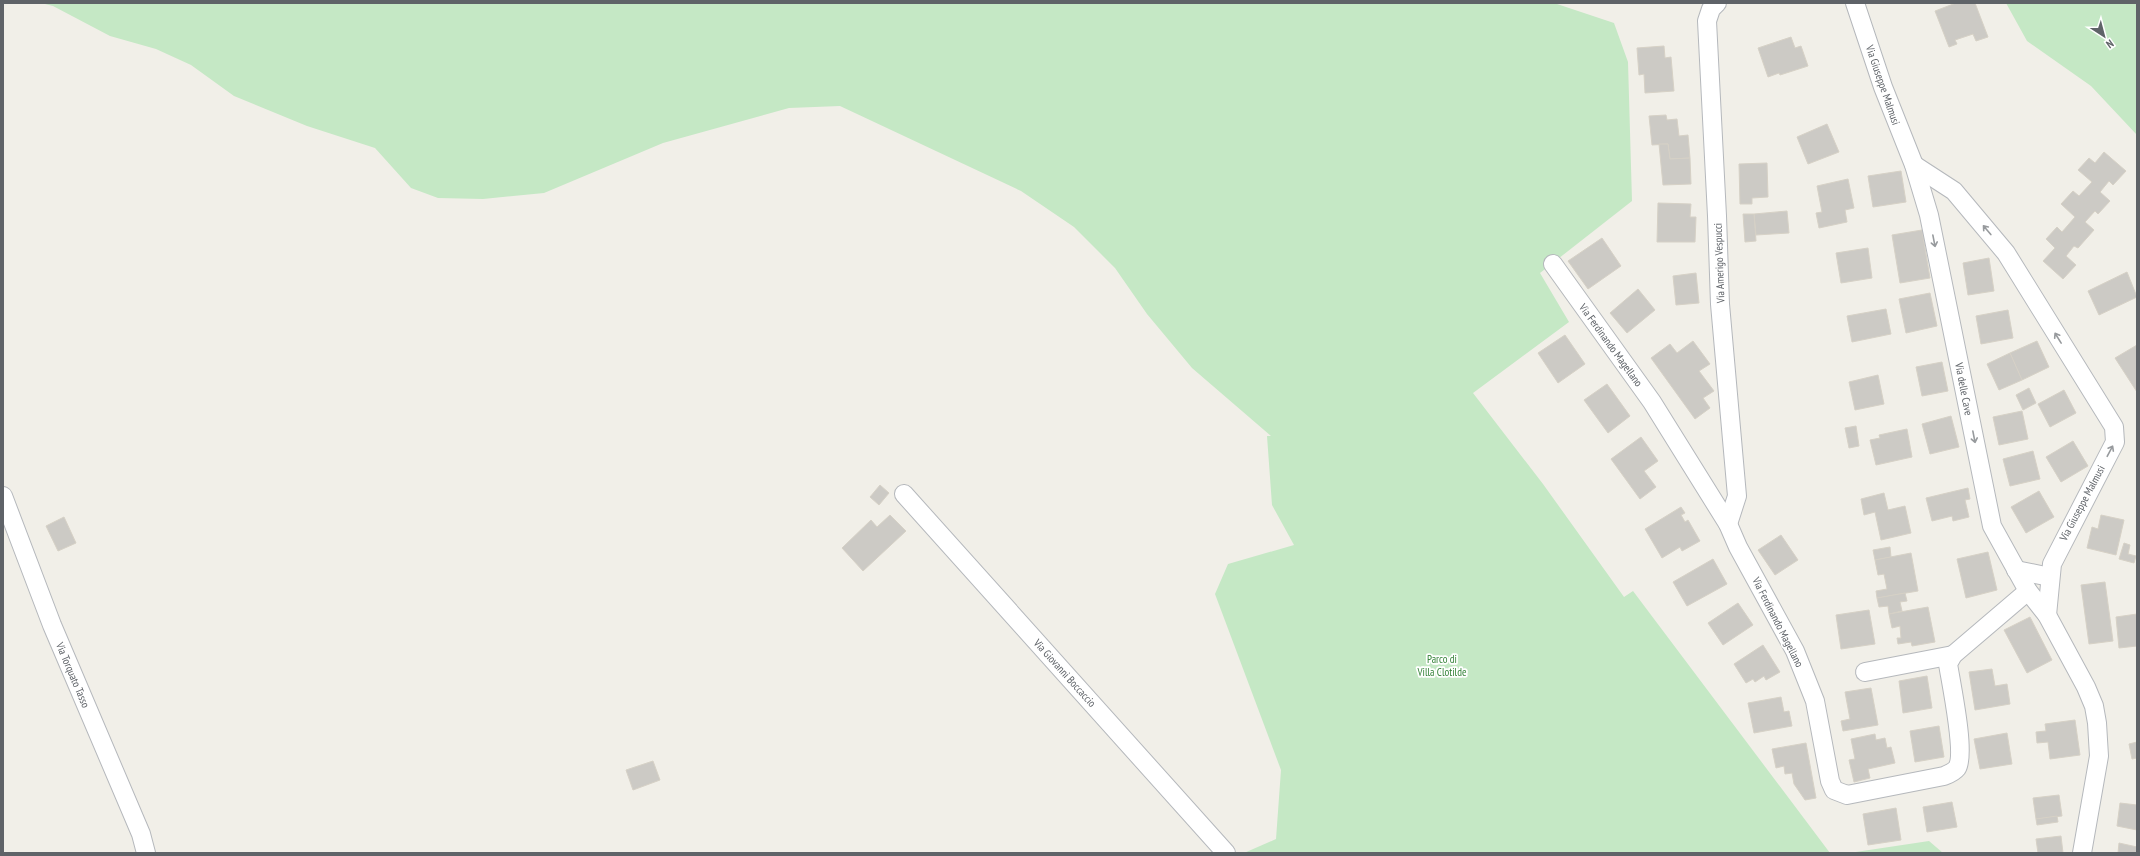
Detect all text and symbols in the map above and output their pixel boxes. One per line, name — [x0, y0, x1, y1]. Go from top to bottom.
north arrow — [2084, 16, 2124, 56]
text: N — [2103, 37, 2116, 52]
street label: Via Giuseppe Malmusi — [1862, 42, 1903, 127]
street label: Via Amerigo Vespucci — [1711, 223, 1727, 304]
one-way arrow — [1982, 224, 1991, 235]
one-way arrow — [1931, 234, 1939, 247]
street label: Via Ferdinando Magellano — [1576, 300, 1646, 389]
one-way arrow — [2054, 332, 2062, 344]
street label: Via delle Cave — [1952, 360, 1976, 417]
one-way arrow — [1970, 430, 1978, 443]
one-way arrow — [2107, 445, 2114, 457]
street label: Via Giuseppe Malmusi — [2056, 463, 2108, 544]
street label: Via Ferdinando Magellano — [1749, 574, 1807, 670]
street label: Via Giovanni Boccaccio — [1030, 635, 1099, 710]
street label: Via Torquato Tasso — [53, 639, 93, 710]
park label: Parco di Villa Clotilde — [1417, 652, 1467, 679]

